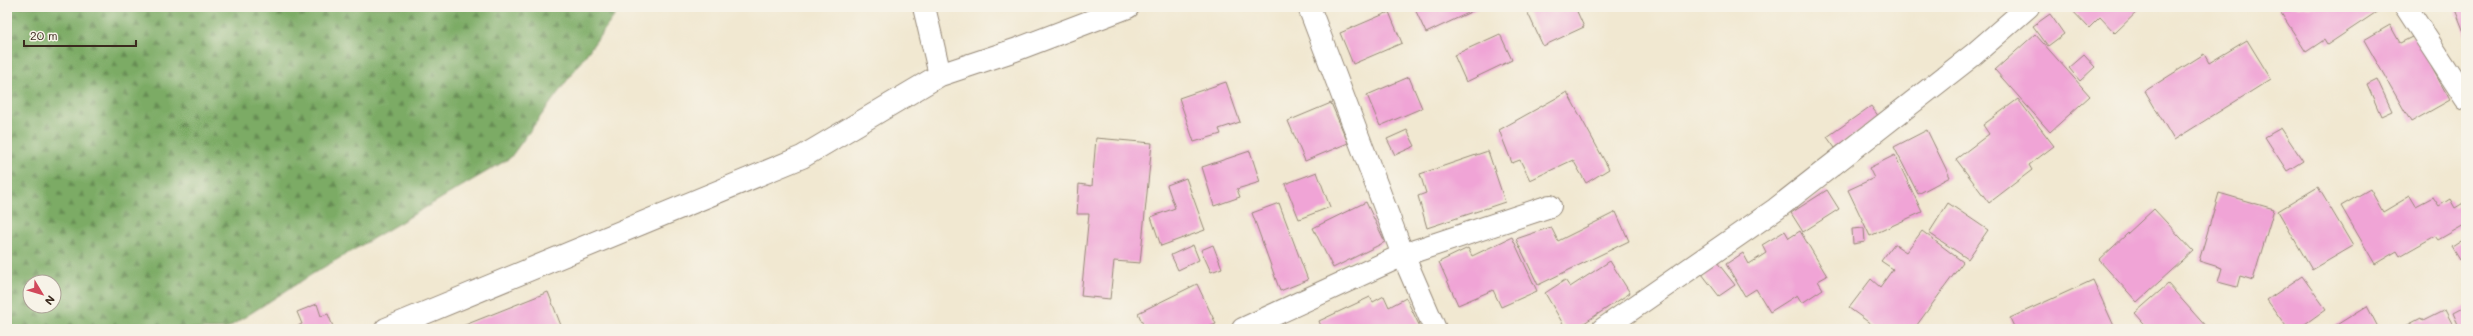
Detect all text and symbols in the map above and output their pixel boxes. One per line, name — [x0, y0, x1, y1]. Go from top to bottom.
scale bar — [24, 22, 136, 48]
text: 20 m — [30, 27, 58, 43]
north arrow — [22, 274, 62, 314]
text: N — [42, 293, 59, 308]

